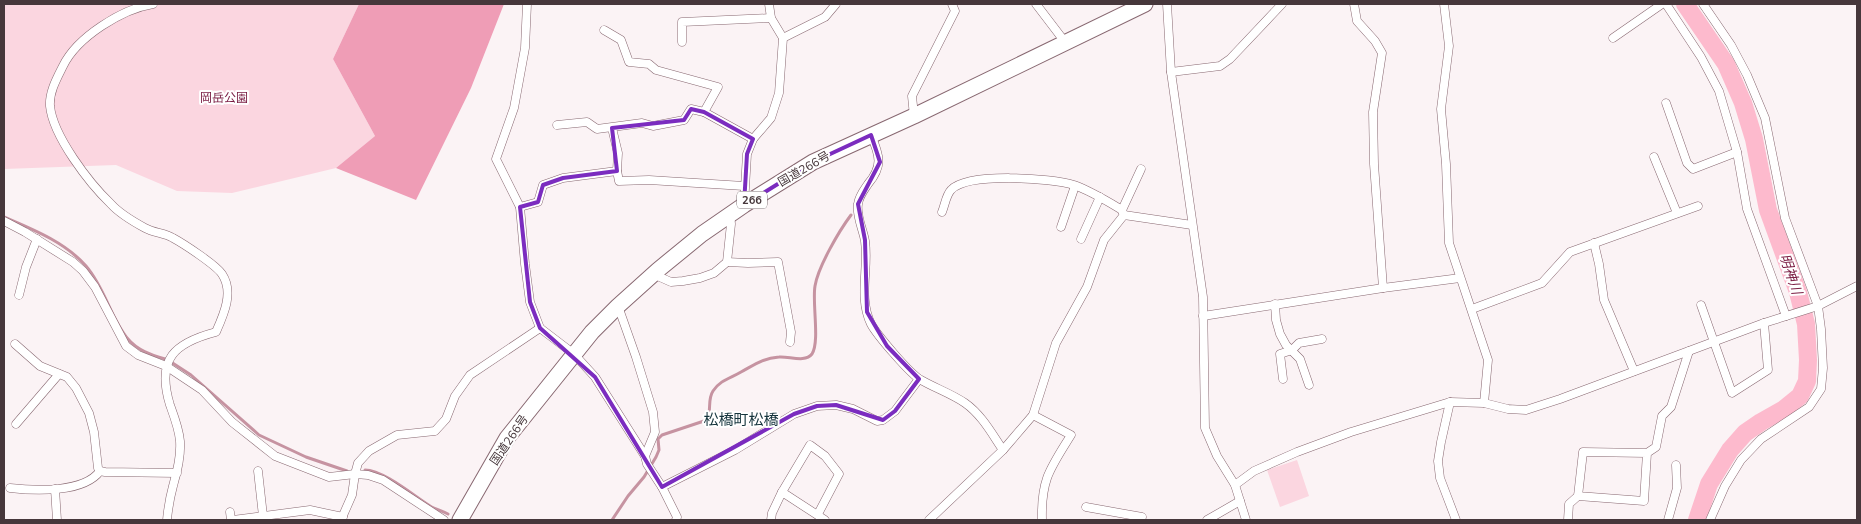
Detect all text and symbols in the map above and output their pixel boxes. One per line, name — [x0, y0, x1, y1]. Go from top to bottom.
park label: 岡岳公園 — [200, 90, 248, 106]
street label: 国道266号 — [775, 148, 833, 190]
road number: 266 — [737, 192, 767, 208]
water label: 明神川 — [1775, 251, 1807, 299]
district label: 松橋町松橋 — [703, 410, 779, 430]
street label: 国道266号 — [486, 412, 532, 468]

